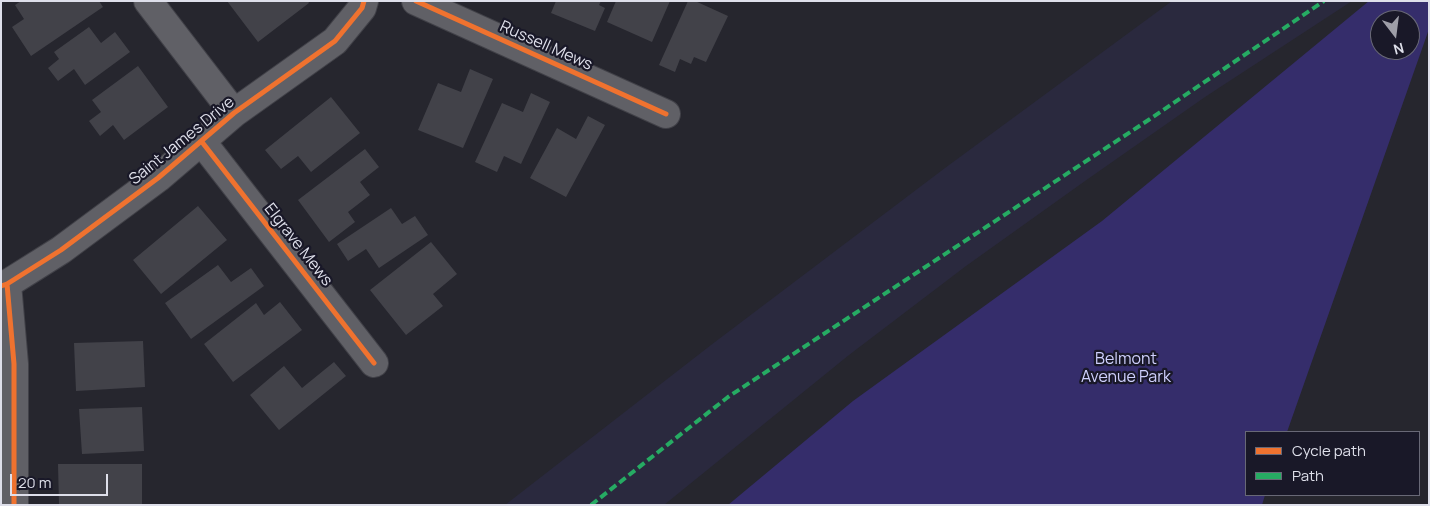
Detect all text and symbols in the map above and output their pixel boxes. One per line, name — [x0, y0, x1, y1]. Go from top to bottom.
north arrow — [1370, 10, 1420, 60]
street label: Russell Mews — [497, 17, 595, 75]
text: N — [1391, 39, 1406, 59]
street label: Saint James Drive — [126, 93, 238, 189]
street label: Elgrave Mews — [260, 200, 336, 290]
park label: Belmont Avenue Park — [1081, 350, 1171, 388]
legend — [1245, 431, 1420, 496]
text: Cycle path — [1292, 440, 1366, 461]
scale bar — [12, 464, 110, 496]
text: Path — [1292, 465, 1324, 486]
text: 20 m — [18, 472, 51, 493]

